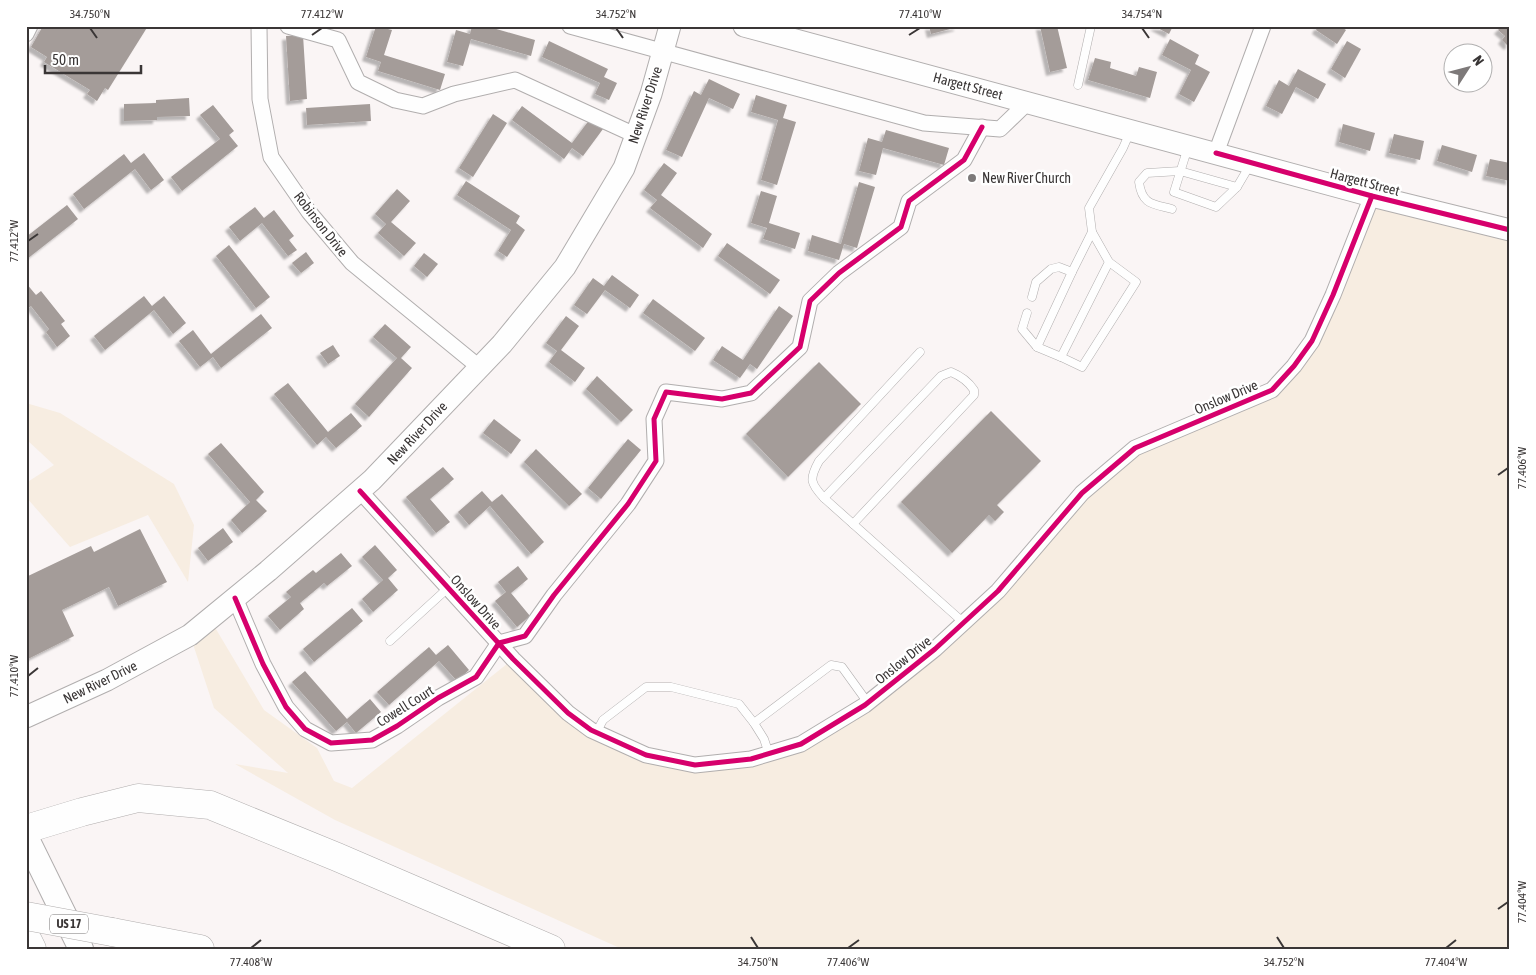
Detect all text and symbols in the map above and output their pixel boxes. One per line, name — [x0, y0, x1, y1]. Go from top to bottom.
text: 34.750°N — [70, 7, 110, 21]
text: 77.412°W — [301, 7, 343, 21]
text: 34.752°N — [596, 7, 636, 21]
text: 77.410°W — [899, 7, 941, 21]
text: 34.754°N — [1122, 7, 1162, 21]
scale bar — [45, 42, 141, 74]
north arrow — [1444, 42, 1494, 92]
text: 50 m — [52, 51, 79, 68]
text: N — [1470, 52, 1487, 68]
street label: New River Drive — [625, 64, 665, 146]
street label: Hargett Street — [932, 69, 1004, 103]
street label: Hargett Street — [1329, 165, 1401, 199]
place label: New River Church — [982, 170, 1071, 186]
marker: New River Church — [966, 172, 978, 184]
street label: Robinson Drive — [291, 188, 351, 260]
text: 77.412°W — [7, 220, 21, 262]
street label: Onslow Drive — [1192, 376, 1260, 418]
street label: New River Drive — [384, 398, 450, 468]
text: 77.406°W — [1515, 447, 1529, 489]
street label: Onslow Drive — [448, 572, 504, 632]
street label: Onslow Drive — [872, 633, 934, 687]
text: 77.410°W — [7, 655, 21, 697]
street label: New River Drive — [60, 657, 140, 707]
street label: Cowell Court — [373, 682, 437, 730]
text: 77.404°W — [1515, 881, 1529, 923]
road number: US 17 — [50, 914, 88, 934]
text: 77.408°W — [230, 955, 272, 969]
text: 34.750°N — [738, 955, 778, 969]
text: 77.406°W — [827, 955, 869, 969]
text: 34.752°N — [1264, 955, 1304, 969]
text: 77.404°W — [1425, 955, 1467, 969]

